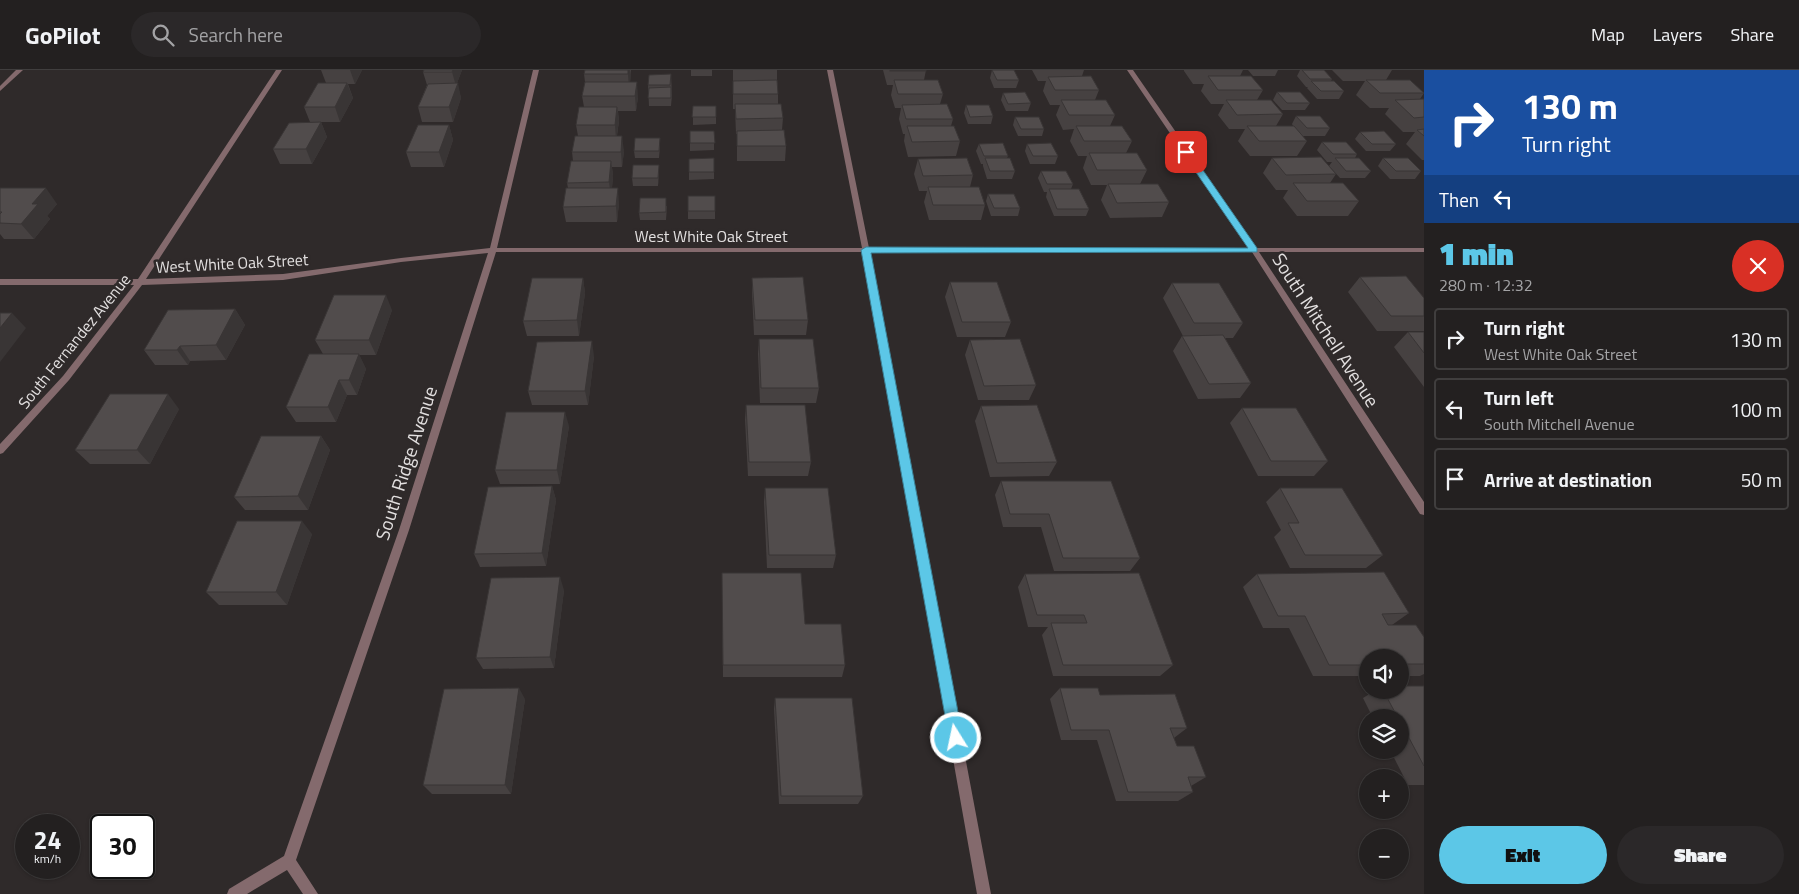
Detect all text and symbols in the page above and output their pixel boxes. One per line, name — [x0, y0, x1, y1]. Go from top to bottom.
search box — [131, 12, 481, 57]
text: GoPilot — [25, 17, 101, 53]
text: Search here — [189, 20, 283, 49]
icon: search — [149, 21, 177, 49]
text: Map — [1591, 21, 1625, 48]
text: Layers — [1653, 21, 1702, 48]
text: Share — [1730, 21, 1774, 48]
text: 130 m — [1522, 79, 1618, 133]
icon: right — [1439, 90, 1504, 155]
text: Turn right — [1522, 127, 1611, 161]
pin — [1165, 131, 1207, 173]
icon: arrive — [1172, 138, 1200, 166]
text: Then — [1439, 185, 1479, 214]
icon: left — [1489, 185, 1517, 213]
street label: West White Oak Street — [634, 224, 788, 248]
text: 1 min — [1439, 231, 1514, 277]
button: close — [1732, 240, 1784, 292]
street label: West White Oak Street — [155, 247, 309, 279]
street label: South Mitchell Avenue — [1266, 247, 1387, 413]
street label: South Fernandez Avenue — [12, 268, 136, 414]
text: 280 m · 12:32 — [1439, 273, 1533, 297]
text: Turn right — [1484, 313, 1565, 342]
icon: right — [1441, 325, 1469, 353]
text: 130 m — [1730, 325, 1782, 354]
text: West White Oak Street — [1484, 342, 1637, 366]
street label: South Ridge Avenue — [367, 382, 444, 544]
text: Turn left — [1484, 383, 1554, 412]
icon: left — [1441, 395, 1469, 423]
text: 100 m — [1730, 395, 1782, 424]
text: South Mitchell Avenue — [1484, 412, 1635, 436]
icon: arrive — [1441, 465, 1469, 493]
text: Arrive at destination — [1484, 465, 1652, 494]
text: 50 m — [1741, 465, 1782, 494]
map controls — [1359, 649, 1409, 879]
button: sound — [1359, 649, 1409, 699]
button: layers — [1359, 709, 1409, 759]
position arrow — [929, 711, 981, 763]
button: + — [1359, 769, 1409, 819]
speed limit sign: 30 — [90, 814, 155, 879]
text: 24 — [33, 821, 62, 859]
button: Exit — [1439, 826, 1607, 884]
button: Share — [1617, 826, 1784, 884]
button: − — [1359, 829, 1409, 879]
text: km/h — [34, 849, 61, 868]

